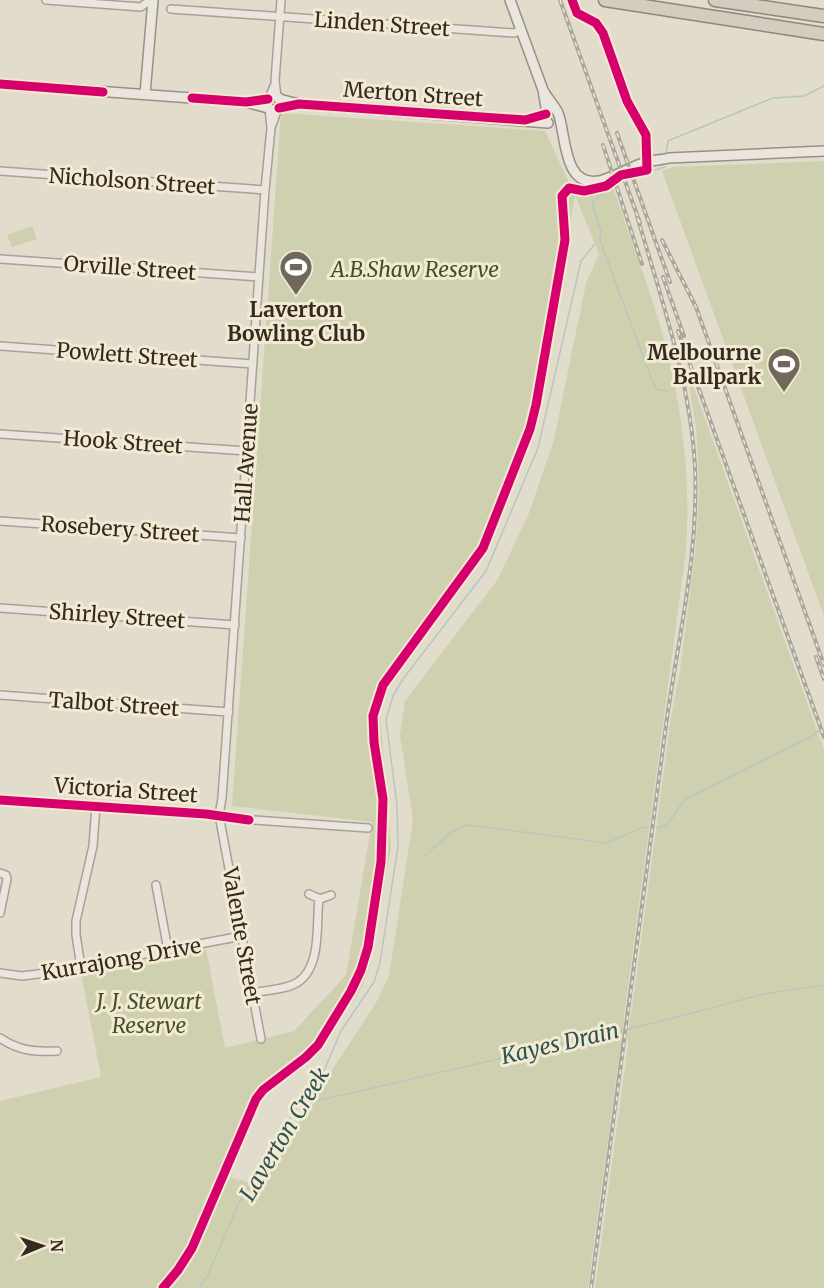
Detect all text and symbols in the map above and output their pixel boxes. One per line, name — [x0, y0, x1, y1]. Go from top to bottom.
street label: Linden Street — [313, 6, 451, 42]
street label: Merton Street — [342, 76, 484, 112]
street label: Nicholson Street — [48, 162, 216, 200]
sports icon: Laverton Bowling Club — [278, 249, 314, 296]
street label: Orville Street — [63, 250, 197, 286]
park label: A.B.Shaw Reserve — [329, 256, 499, 283]
place label: Laverton Bowling Club — [227, 296, 365, 347]
street label: Powlett Street — [55, 337, 199, 373]
place label: Melbourne Ballpark — [647, 339, 761, 390]
sports icon: Melbourne Ballpark — [766, 346, 802, 393]
street label: Hall Avenue — [228, 402, 264, 524]
street label: Hook Street — [62, 424, 184, 460]
street label: Rosebery Street — [40, 510, 200, 548]
street label: Shirley Street — [48, 598, 186, 634]
street label: Talbot Street — [48, 686, 180, 722]
street label: Victoria Street — [52, 771, 199, 808]
street label: Valente Street — [216, 864, 267, 1007]
street label: Kurrajong Drive — [39, 932, 203, 986]
park label: J. J. Stewart Reserve — [95, 988, 202, 1039]
water label: Kayes Drain — [497, 1016, 622, 1070]
water label: Laverton Creek — [233, 1062, 335, 1206]
north arrow — [12, 1216, 72, 1276]
text: N — [47, 1239, 67, 1253]

